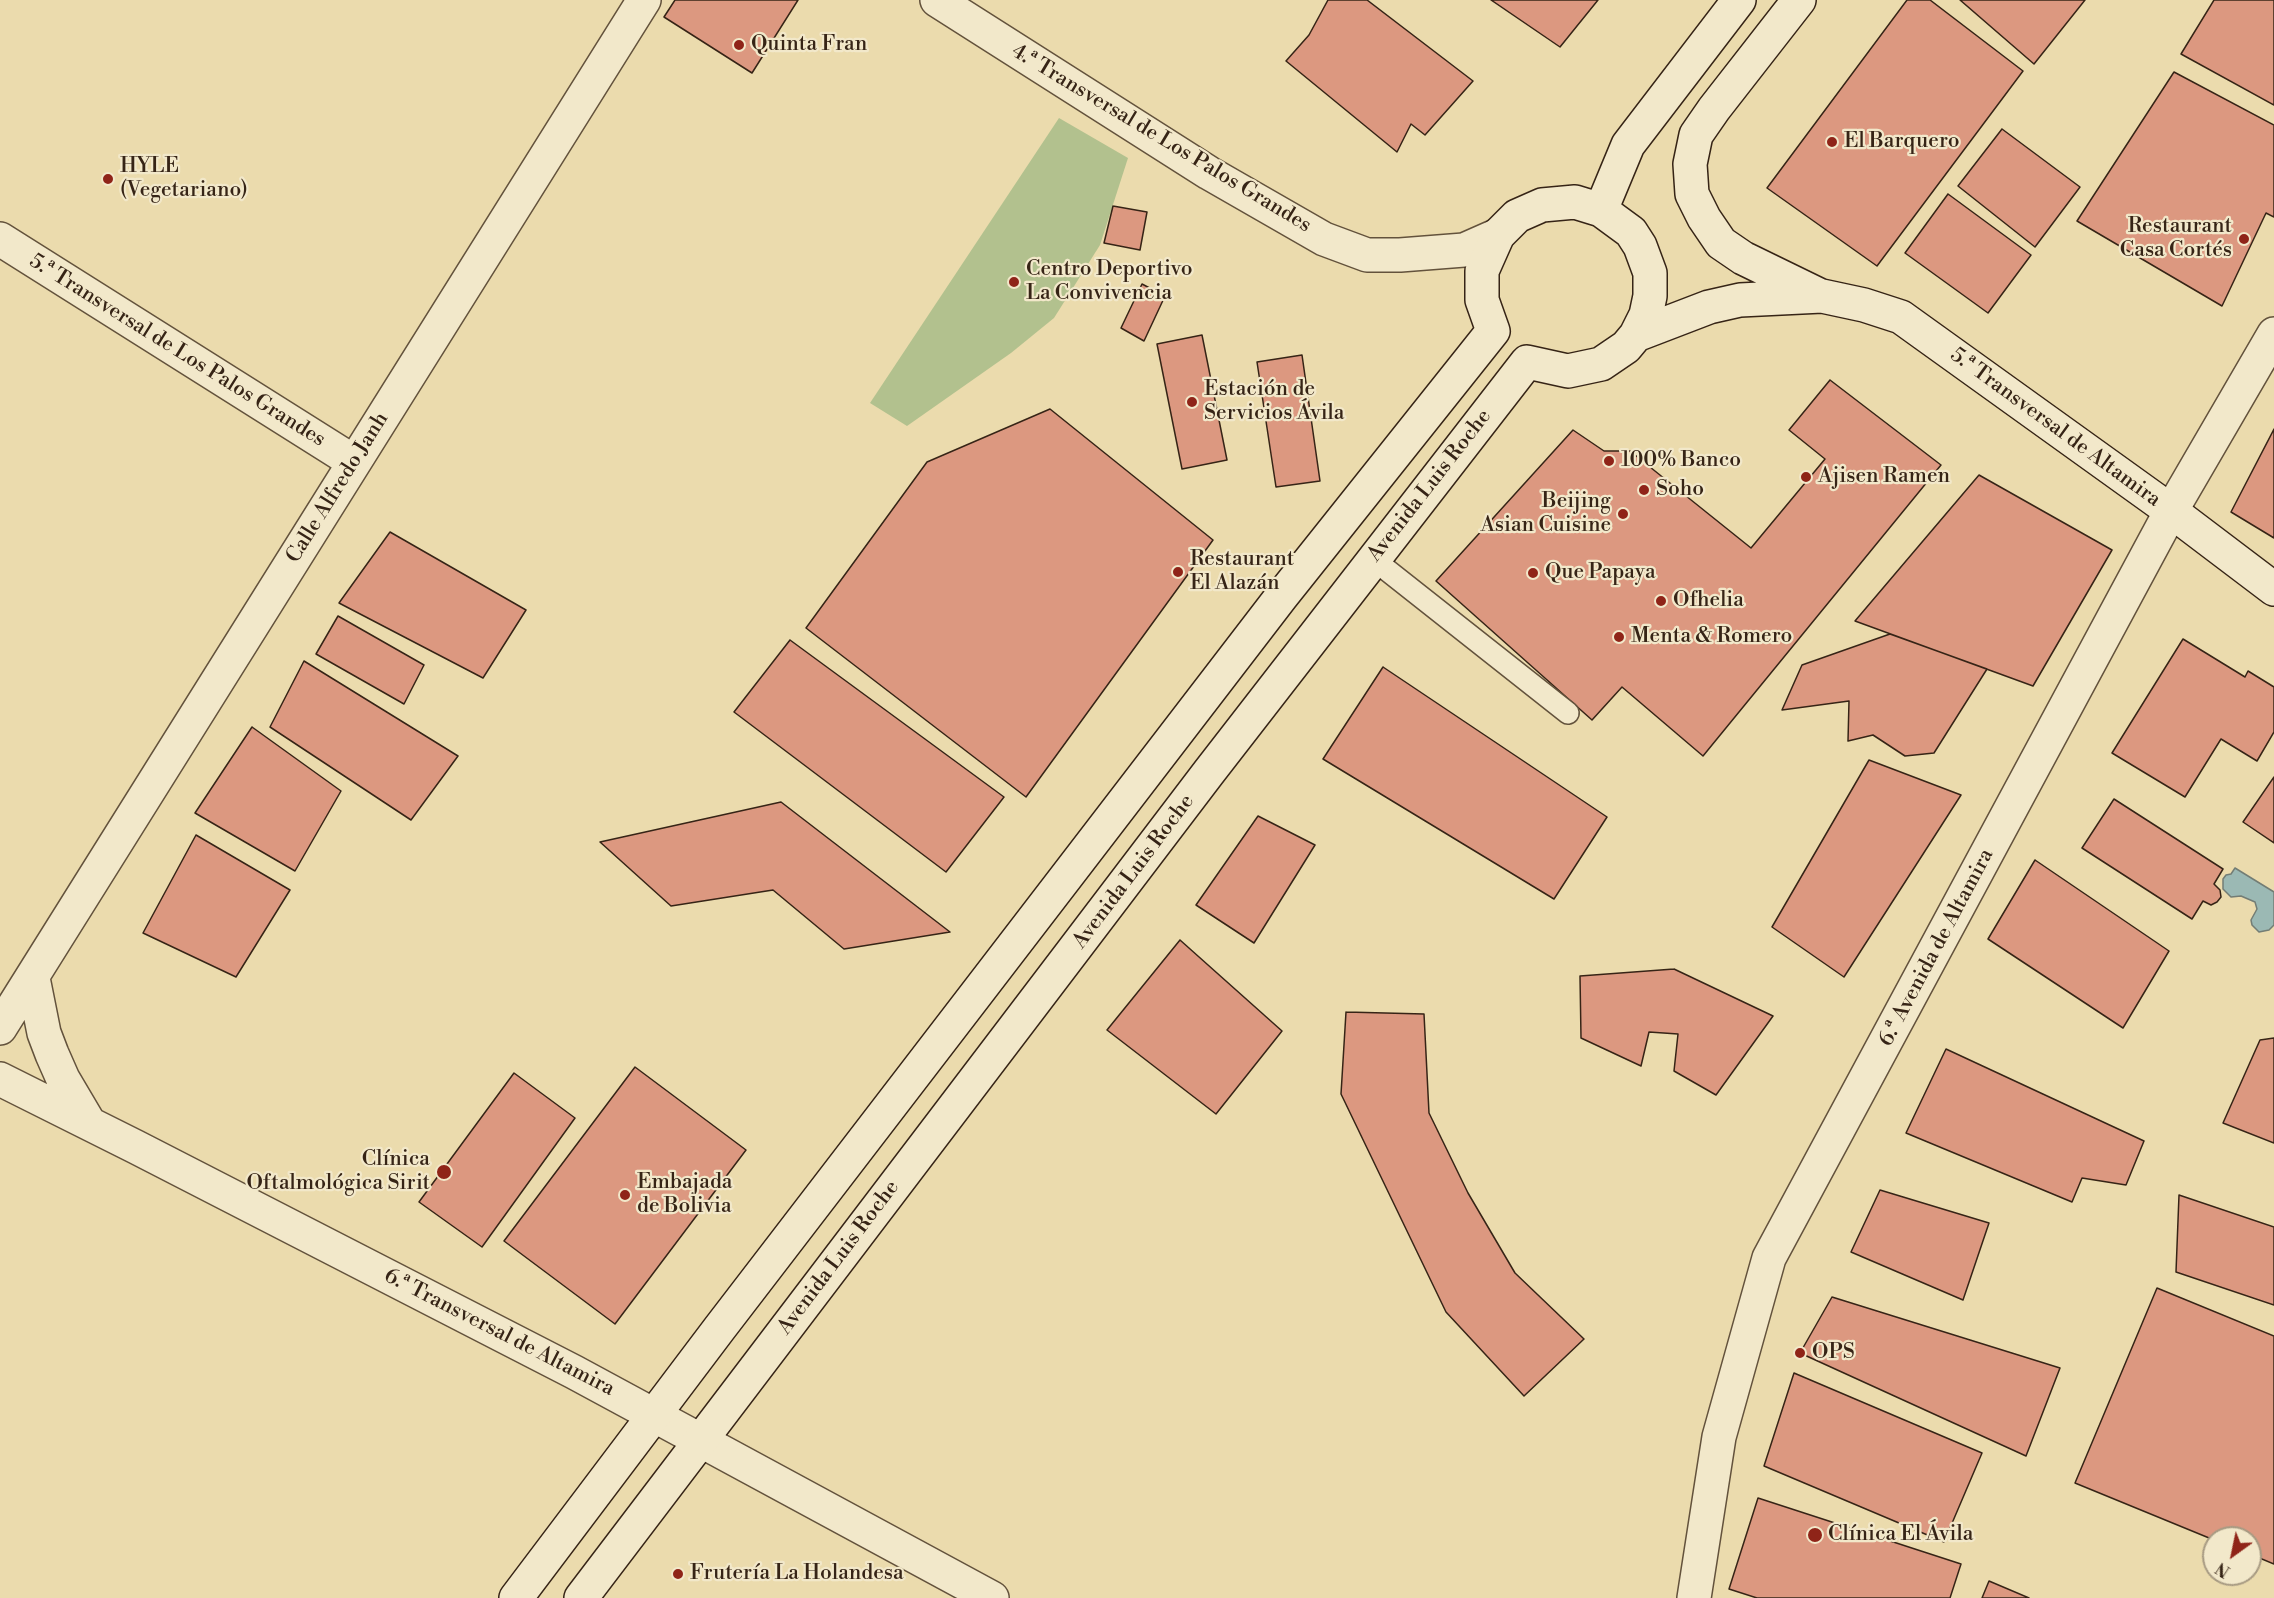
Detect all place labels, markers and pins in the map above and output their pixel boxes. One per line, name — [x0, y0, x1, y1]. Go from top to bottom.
place label: Quinta Fran — [751, 32, 867, 58]
marker: Quinta Fran — [732, 38, 746, 52]
place label: El Barquero — [1844, 129, 1960, 155]
marker: El Barquero — [1825, 135, 1839, 149]
place label: HYLE (Vegetariano) — [120, 154, 248, 204]
marker: HYLE (Vegetariano) — [101, 172, 115, 186]
place label: Restaurant Casa Cortés — [2120, 214, 2232, 264]
marker: Restaurant Casa Cortés — [2237, 232, 2251, 246]
place label: Centro Deportivo La Convivencia — [1026, 257, 1193, 307]
marker: Centro Deportivo La Convivencia — [1007, 275, 1021, 289]
place label: Estación de Servicios Ávila — [1204, 377, 1344, 427]
marker: Estación de Servicios Ávila — [1185, 395, 1199, 409]
place label: 100% Banco — [1621, 448, 1741, 474]
marker: 100% Banco — [1602, 454, 1616, 468]
place label: Ajisen Ramen — [1818, 464, 1950, 490]
marker: Ajisen Ramen — [1799, 470, 1813, 484]
place label: Soho — [1656, 477, 1704, 503]
marker: Soho — [1637, 483, 1651, 497]
place label: Beijing Asian Cuisine — [1480, 489, 1611, 539]
marker: Beijing Asian Cuisine — [1616, 507, 1630, 521]
place label: Restaurant El Alazán — [1190, 547, 1294, 597]
place label: Que Papaya — [1545, 560, 1656, 586]
marker: Restaurant El Alazán — [1171, 565, 1185, 579]
marker: Que Papaya — [1526, 566, 1540, 580]
place label: Ofhelia — [1673, 588, 1744, 614]
marker: Ofhelia — [1654, 594, 1668, 608]
place label: Menta & Romero — [1631, 624, 1792, 650]
marker: Menta & Romero — [1612, 630, 1626, 644]
place label: Clínica Oftalmológica Sirit — [246, 1147, 430, 1197]
marker: Clínica Oftalmológica Sirit — [435, 1163, 453, 1181]
place label: Embajada de Bolivia — [637, 1170, 732, 1220]
marker: Embajada de Bolivia — [618, 1188, 632, 1202]
place label: OPS — [1812, 1340, 1855, 1366]
marker: OPS — [1793, 1346, 1807, 1360]
place label: Clínica El Ávila — [1828, 1522, 1973, 1548]
marker: Clínica El Ávila — [1806, 1526, 1824, 1544]
place label: Frutería La Holandesa — [690, 1561, 904, 1587]
marker: Frutería La Holandesa — [671, 1567, 685, 1581]

